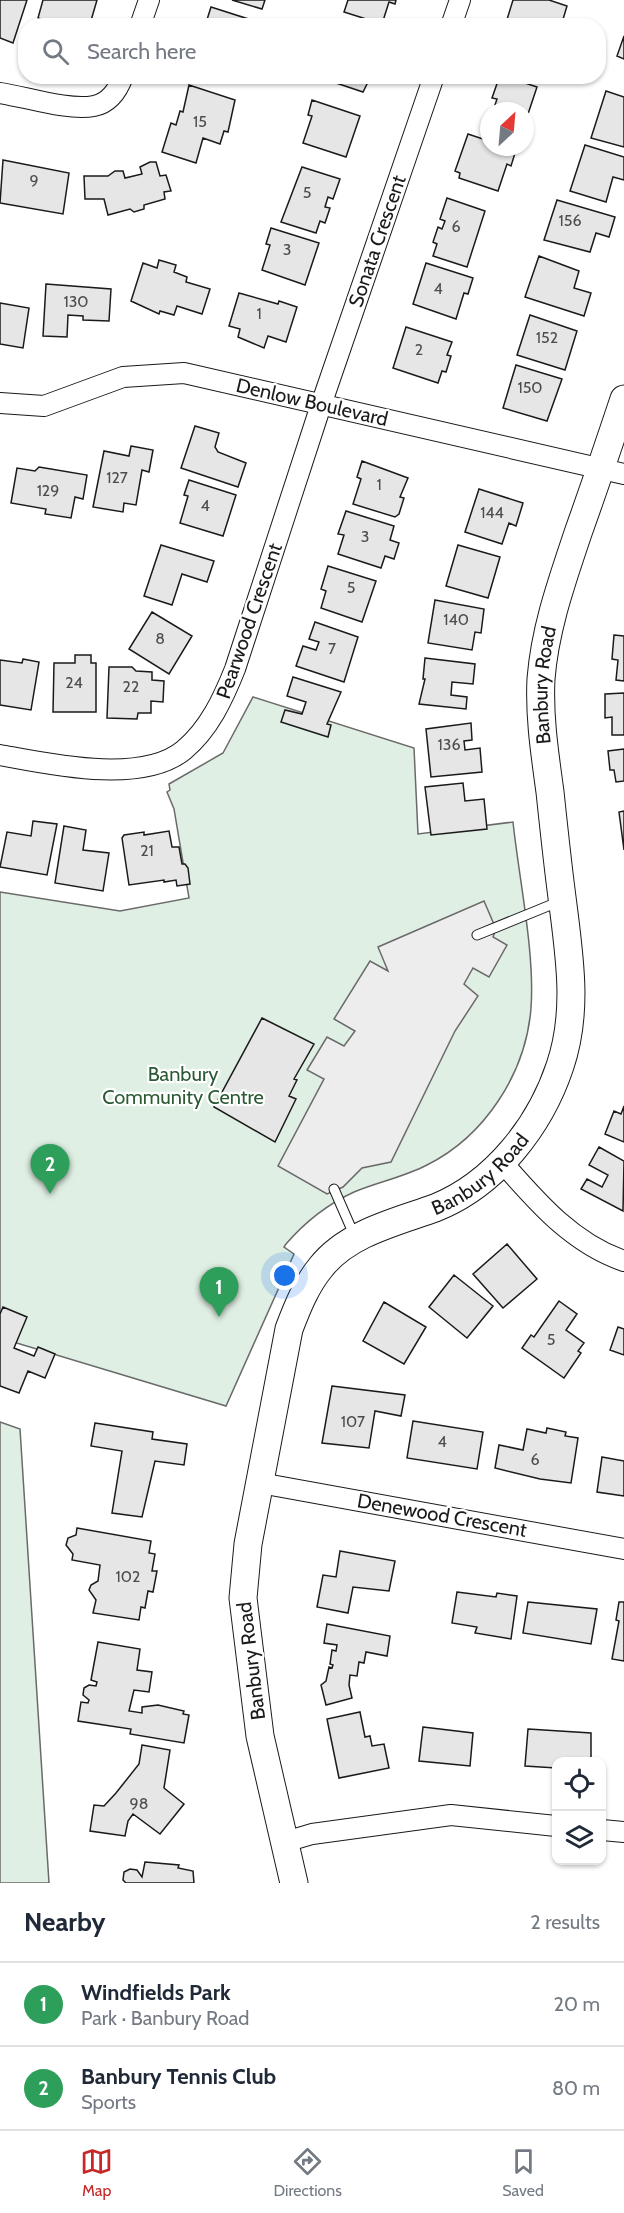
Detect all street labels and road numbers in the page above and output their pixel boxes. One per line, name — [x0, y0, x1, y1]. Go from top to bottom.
street label: Sonata Crescent — [343, 172, 411, 310]
street label: Denlow Boulevard — [234, 373, 390, 431]
street label: Pearwood Crescent — [211, 540, 287, 702]
street label: Banbury Road — [529, 624, 561, 745]
street label: Banbury Road — [428, 1129, 534, 1220]
street label: Denewood Crescent — [355, 1488, 529, 1542]
street label: Banbury Road — [232, 1601, 270, 1721]

